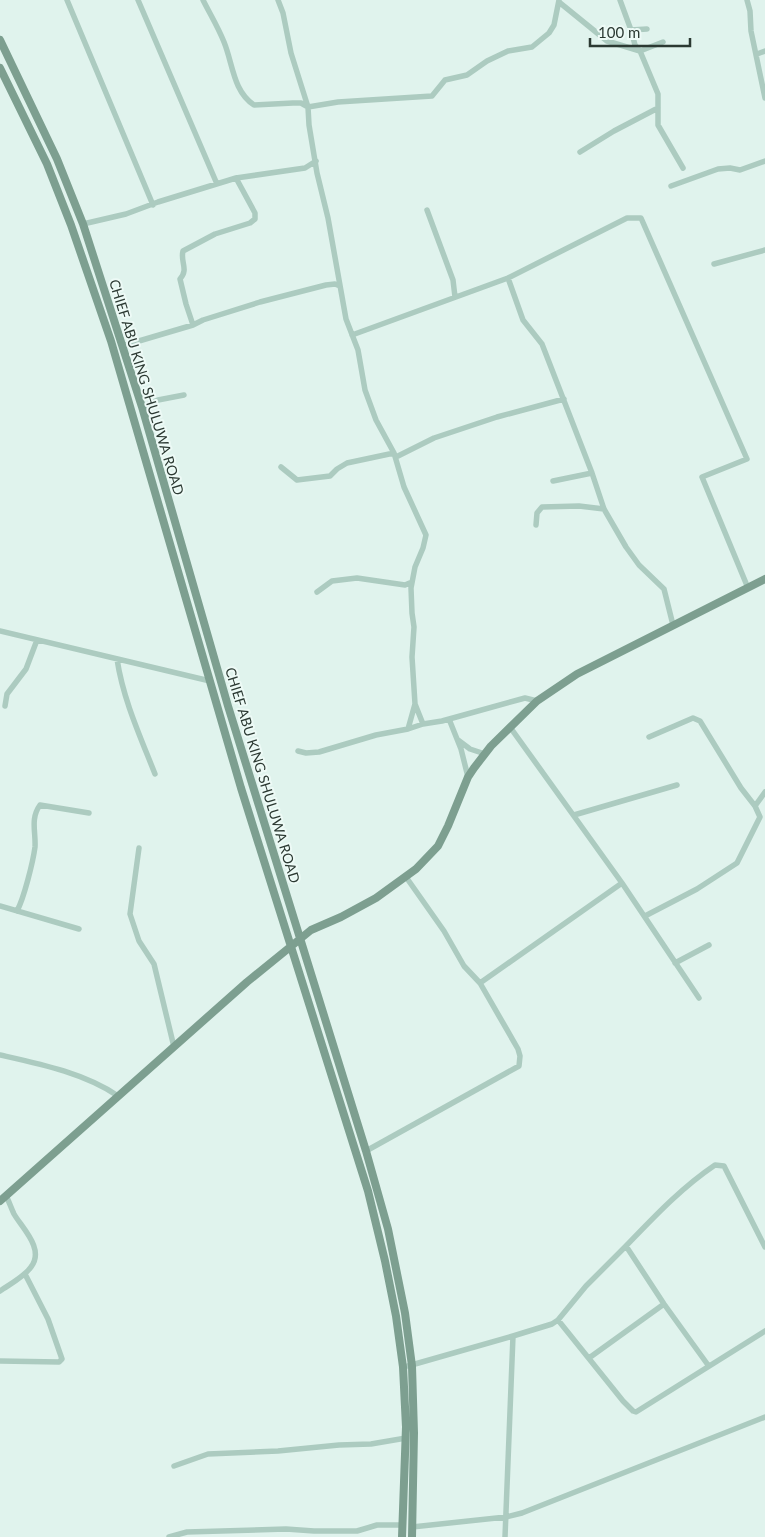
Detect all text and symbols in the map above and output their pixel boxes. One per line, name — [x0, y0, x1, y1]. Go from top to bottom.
scale bar — [590, 15, 690, 47]
text: 100 m — [598, 23, 640, 41]
street label: CHIEF ABU KING SHULUWA ROAD — [106, 277, 188, 497]
street label: CHIEF ABU KING SHULUWA ROAD — [222, 665, 304, 885]

